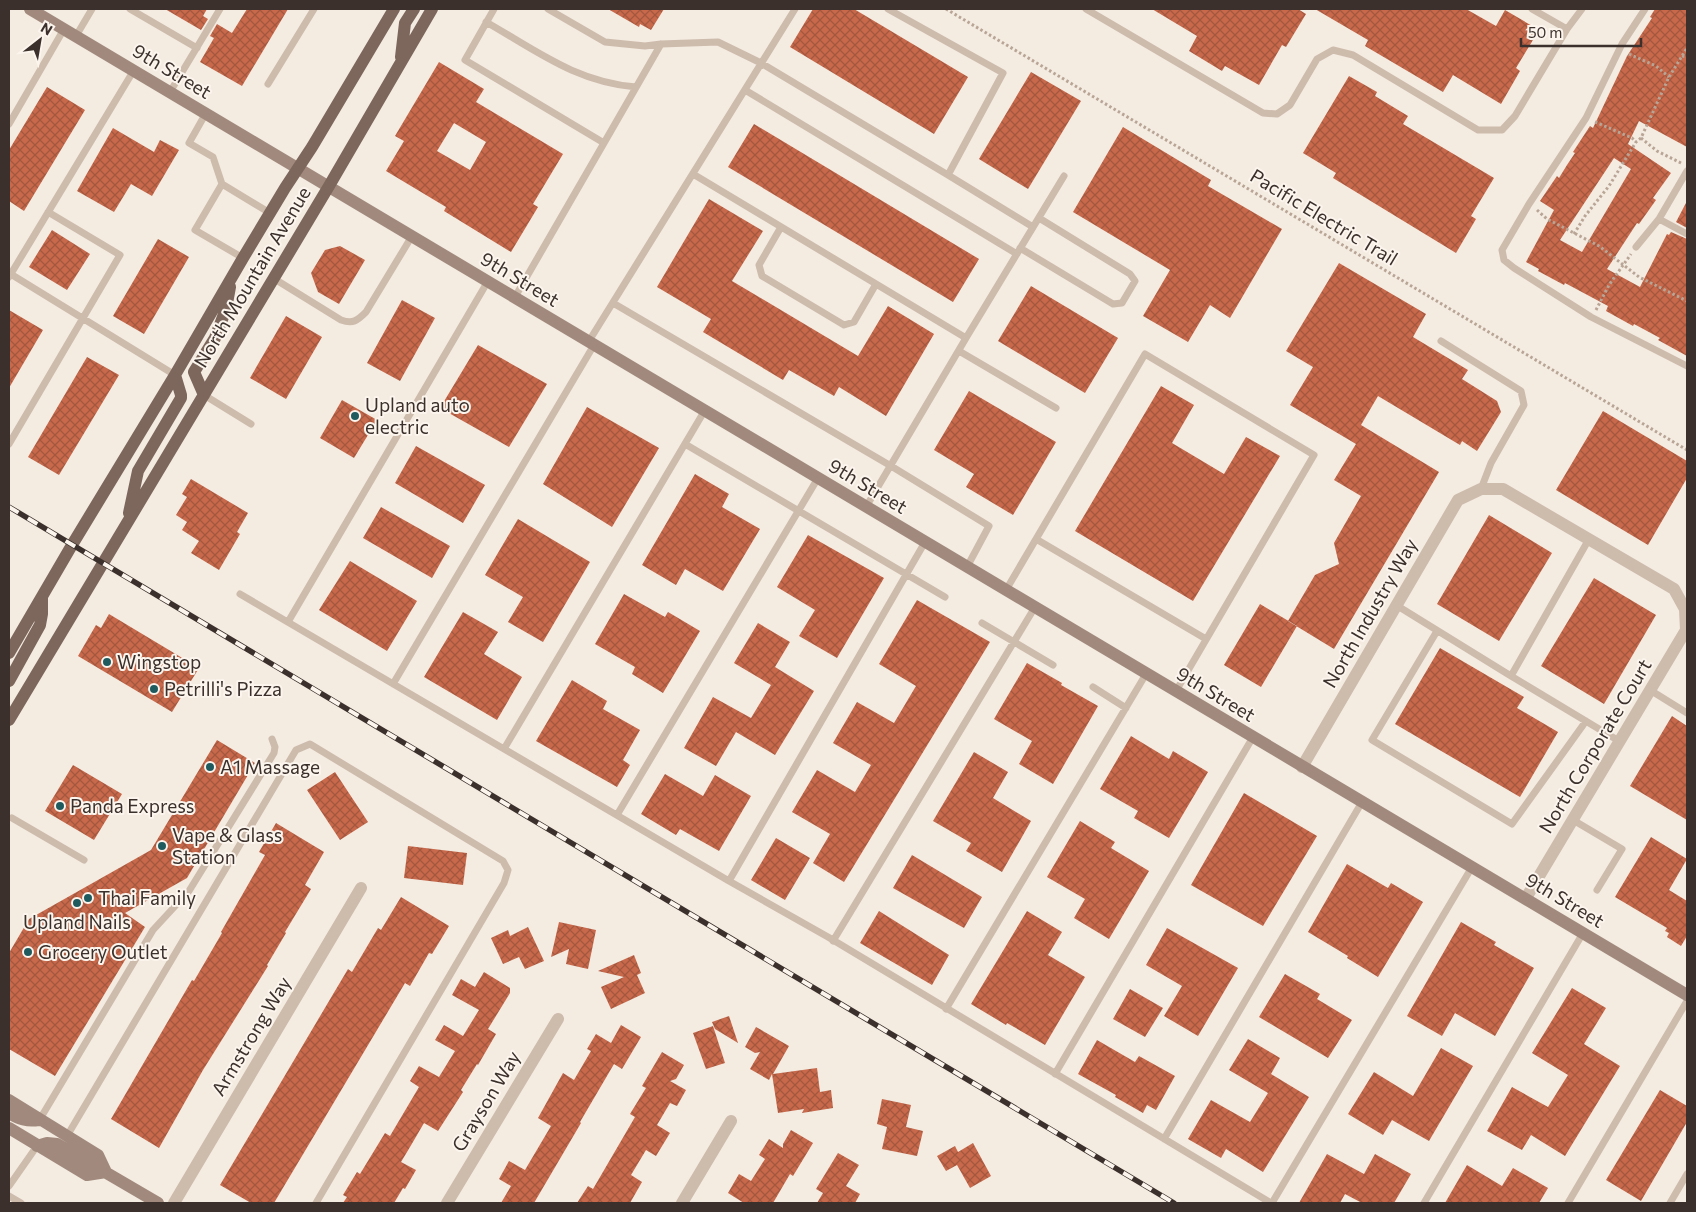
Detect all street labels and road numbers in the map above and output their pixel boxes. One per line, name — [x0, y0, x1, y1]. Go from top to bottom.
street label: 9th Street — [129, 38, 216, 103]
street label: Pacific Electric Trail — [1246, 163, 1402, 270]
street label: North Mountain Avenue — [188, 182, 315, 371]
street label: 9th Street — [477, 246, 564, 311]
street label: 9th Street — [825, 453, 912, 518]
street label: North Industry Way — [1317, 534, 1422, 692]
street label: North Corporate Court — [1533, 654, 1656, 837]
street label: 9th Street — [1173, 661, 1260, 726]
street label: 9th Street — [1522, 867, 1609, 932]
street label: Armstrong Way — [206, 972, 295, 1100]
street label: Grayson Way — [447, 1046, 525, 1155]

